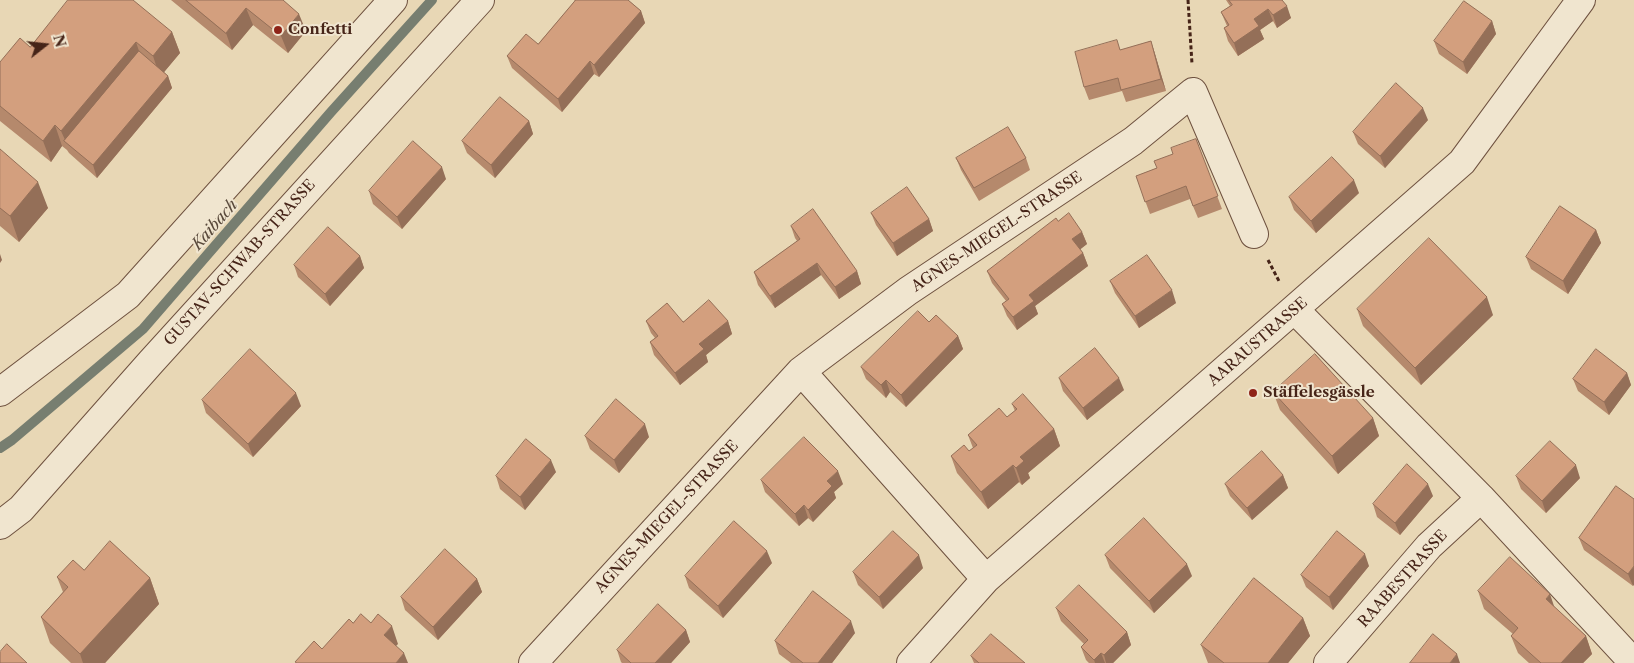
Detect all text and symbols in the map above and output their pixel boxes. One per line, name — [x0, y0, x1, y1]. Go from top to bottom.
north arrow — [20, 20, 70, 70]
place label: Confetti — [288, 21, 352, 39]
marker: Confetti — [272, 24, 284, 36]
text: N — [49, 33, 70, 49]
street label: AGNES-MIEGEL-STRASSE — [908, 168, 1086, 296]
street label: GUSTAV-SCHWAB-STRASSE — [161, 176, 319, 350]
water label: Kaibach — [188, 196, 242, 254]
street label: AARAUSTRASSE — [1205, 294, 1311, 390]
place label: Stäffelesgässle — [1263, 384, 1375, 402]
marker: Stäffelesgässle — [1247, 387, 1259, 399]
street label: AGNES-MIEGEL-STRASSE — [592, 437, 742, 597]
street label: RAABESTRASSE — [1355, 527, 1451, 631]

